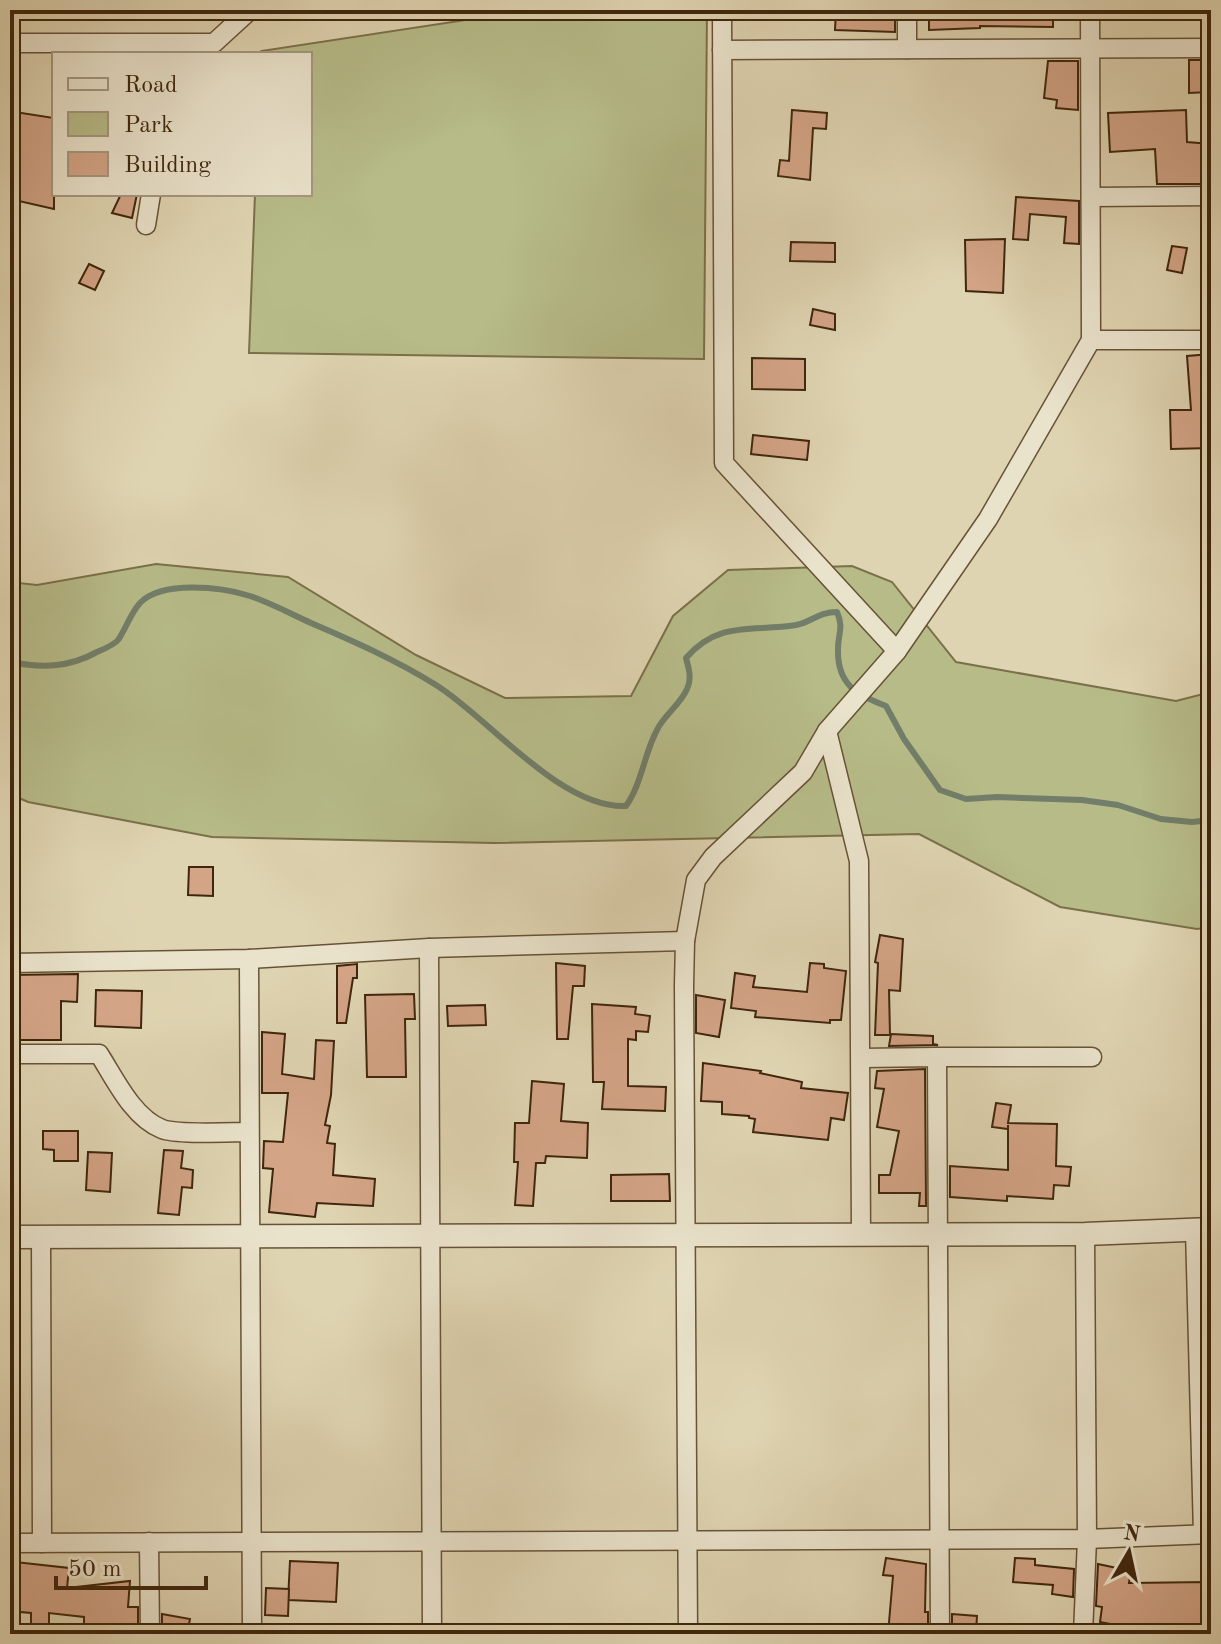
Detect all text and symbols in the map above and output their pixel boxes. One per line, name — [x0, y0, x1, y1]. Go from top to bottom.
legend — [52, 52, 312, 196]
text: Road — [124, 74, 177, 98]
text: Park — [124, 114, 173, 138]
text: Building — [124, 154, 211, 178]
north arrow — [1089, 1512, 1169, 1592]
text: N — [1122, 1522, 1142, 1546]
scale bar — [56, 1540, 206, 1590]
text: 50 m — [68, 1558, 122, 1582]

